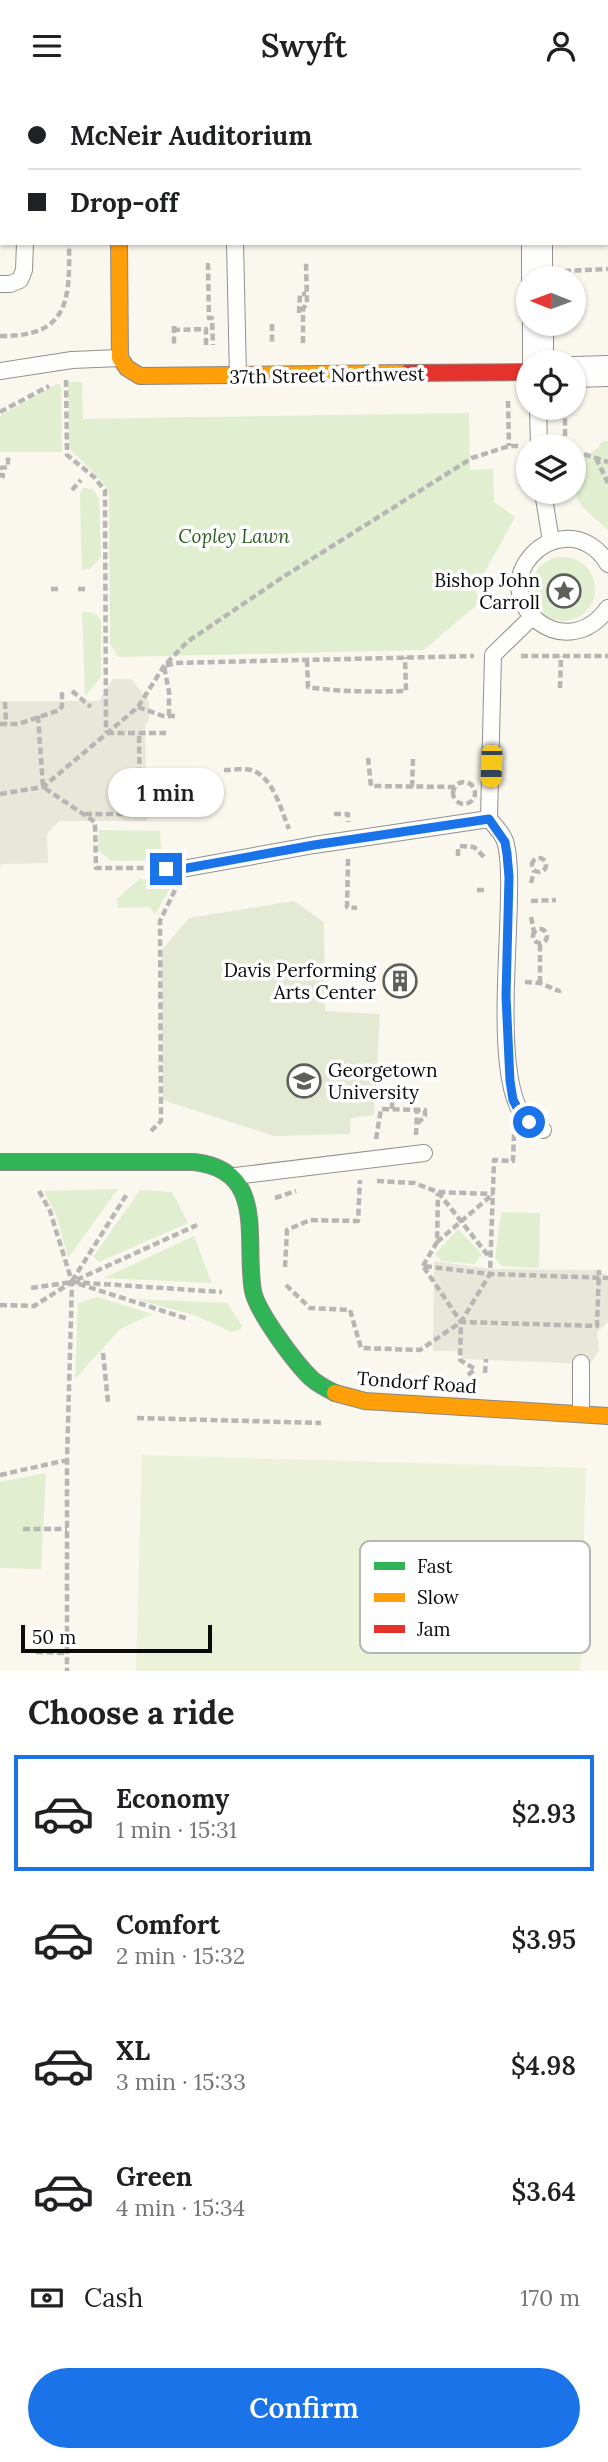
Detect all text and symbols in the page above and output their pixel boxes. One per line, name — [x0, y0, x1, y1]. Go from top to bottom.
text: Swyft — [261, 25, 347, 66]
icon: menu — [28, 27, 66, 65]
icon: person — [542, 27, 580, 65]
text: McNeir Auditorium — [70, 119, 312, 152]
text: Drop-off — [70, 186, 178, 219]
north arrow — [516, 266, 586, 336]
map controls — [516, 266, 586, 504]
button: locate — [516, 350, 586, 420]
street label: 37th Street Northwest — [229, 361, 425, 389]
button: layers — [516, 434, 586, 504]
park label: Copley Lawn — [178, 524, 290, 548]
place label: Bishop John Carroll — [434, 568, 540, 614]
place icon: Bishop John Carroll — [545, 572, 583, 610]
car — [480, 745, 503, 787]
callout: 1 min — [108, 767, 224, 817]
text: 1 min — [137, 778, 195, 807]
route end — [150, 853, 182, 885]
place label: Davis Performing Arts Center — [224, 958, 377, 1004]
building icon: Davis Performing Arts Center — [381, 962, 419, 1000]
place label: Georgetown University — [328, 1058, 438, 1104]
school or university icon: Georgetown University — [285, 1062, 323, 1100]
route start — [513, 1106, 545, 1138]
street label: Tondorf Road — [356, 1366, 478, 1398]
legend — [360, 1541, 590, 1653]
text: Fast — [417, 1554, 453, 1578]
text: Slow — [417, 1585, 460, 1609]
text: Jam — [416, 1617, 451, 1641]
scale bar — [21, 1622, 212, 1654]
text: 50 m — [32, 1625, 76, 1649]
text: Choose a ride — [28, 1692, 235, 1733]
icon: car — [32, 1782, 95, 1845]
text: Economy — [116, 1782, 229, 1815]
text: $2.93 — [512, 1797, 576, 1830]
text: 1 min · 15:31 — [116, 1815, 237, 1844]
icon: car — [32, 1908, 95, 1971]
text: Comfort — [116, 1908, 220, 1941]
text: $3.95 — [511, 1923, 576, 1956]
text: 2 min · 15:32 — [116, 1941, 245, 1970]
icon: car — [32, 2034, 95, 2097]
text: XL — [116, 2034, 150, 2067]
text: $4.98 — [511, 2049, 576, 2082]
text: 3 min · 15:33 — [116, 2067, 246, 2096]
icon: car — [32, 2160, 95, 2223]
text: Green — [116, 2160, 192, 2193]
text: $3.64 — [511, 2175, 576, 2208]
text: 4 min · 15:34 — [116, 2193, 245, 2222]
icon: cash — [28, 2279, 66, 2317]
text: Cash — [84, 2281, 143, 2314]
text: 170 m — [520, 2283, 580, 2312]
button: Confirm — [28, 2368, 580, 2448]

